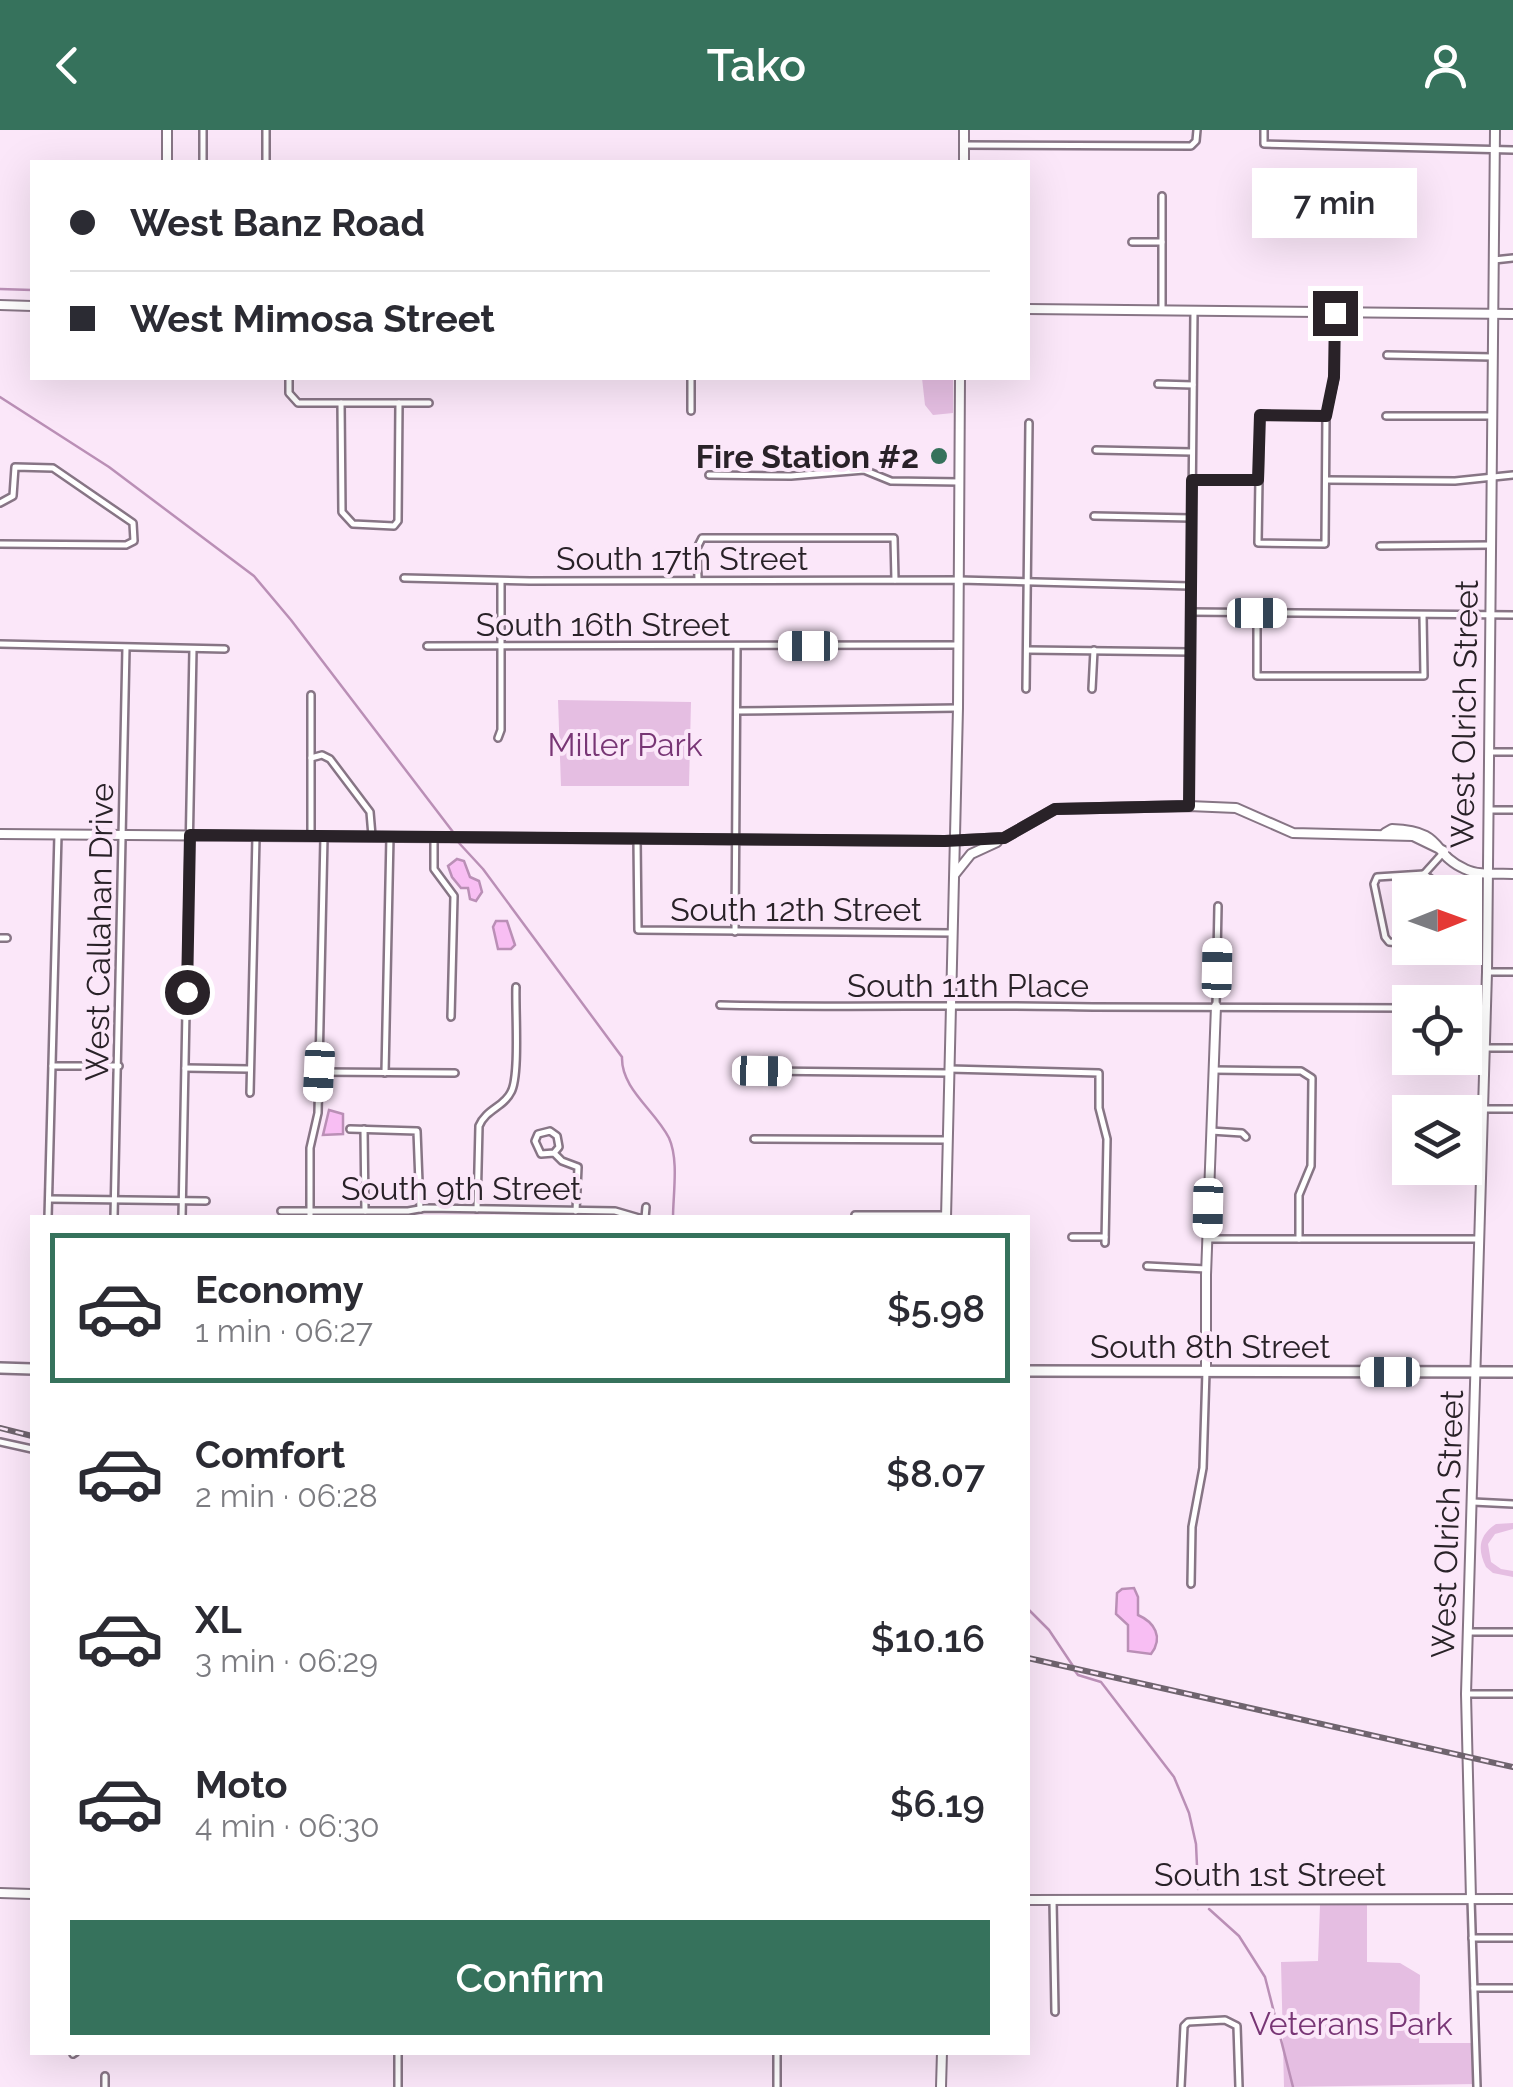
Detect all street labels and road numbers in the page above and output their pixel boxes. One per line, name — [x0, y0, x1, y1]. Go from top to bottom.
street label: South 17th Street — [556, 540, 808, 577]
street label: West Olrich Street — [1443, 579, 1485, 849]
street label: South 16th Street — [476, 606, 730, 643]
street label: West Callahan Drive — [78, 783, 120, 1081]
street label: South 12th Street — [670, 891, 922, 928]
street label: South 11th Place — [847, 967, 1089, 1004]
street label: South 9th Street — [341, 1170, 581, 1207]
street label: South 8th Street — [1090, 1328, 1330, 1365]
street label: West Olrich Street — [1424, 1389, 1470, 1659]
street label: South 1st Street — [1154, 1856, 1386, 1893]

